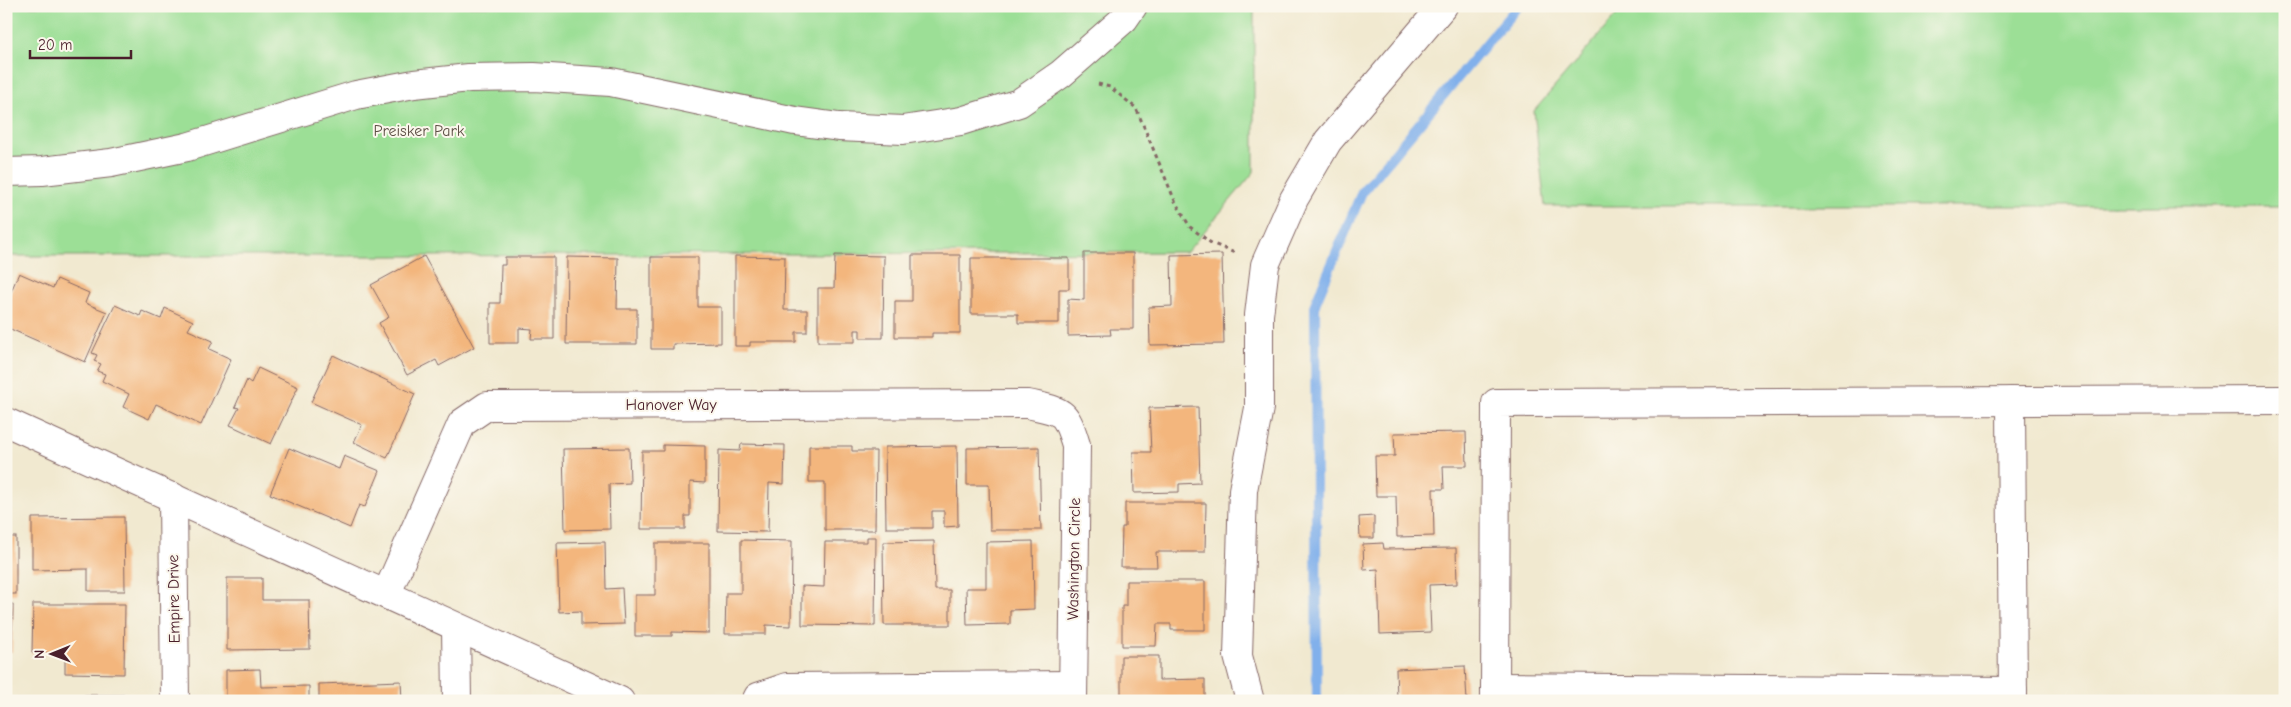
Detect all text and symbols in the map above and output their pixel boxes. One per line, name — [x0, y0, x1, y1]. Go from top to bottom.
scale bar — [30, 28, 131, 60]
text: 20 m — [38, 36, 72, 54]
park label: Preisker Park — [373, 122, 465, 140]
street label: Hanover Way — [625, 396, 717, 414]
street label: Washington Circle — [1064, 498, 1084, 620]
street label: Empire Drive — [164, 554, 184, 644]
north arrow — [28, 630, 78, 680]
text: N — [31, 650, 48, 659]

